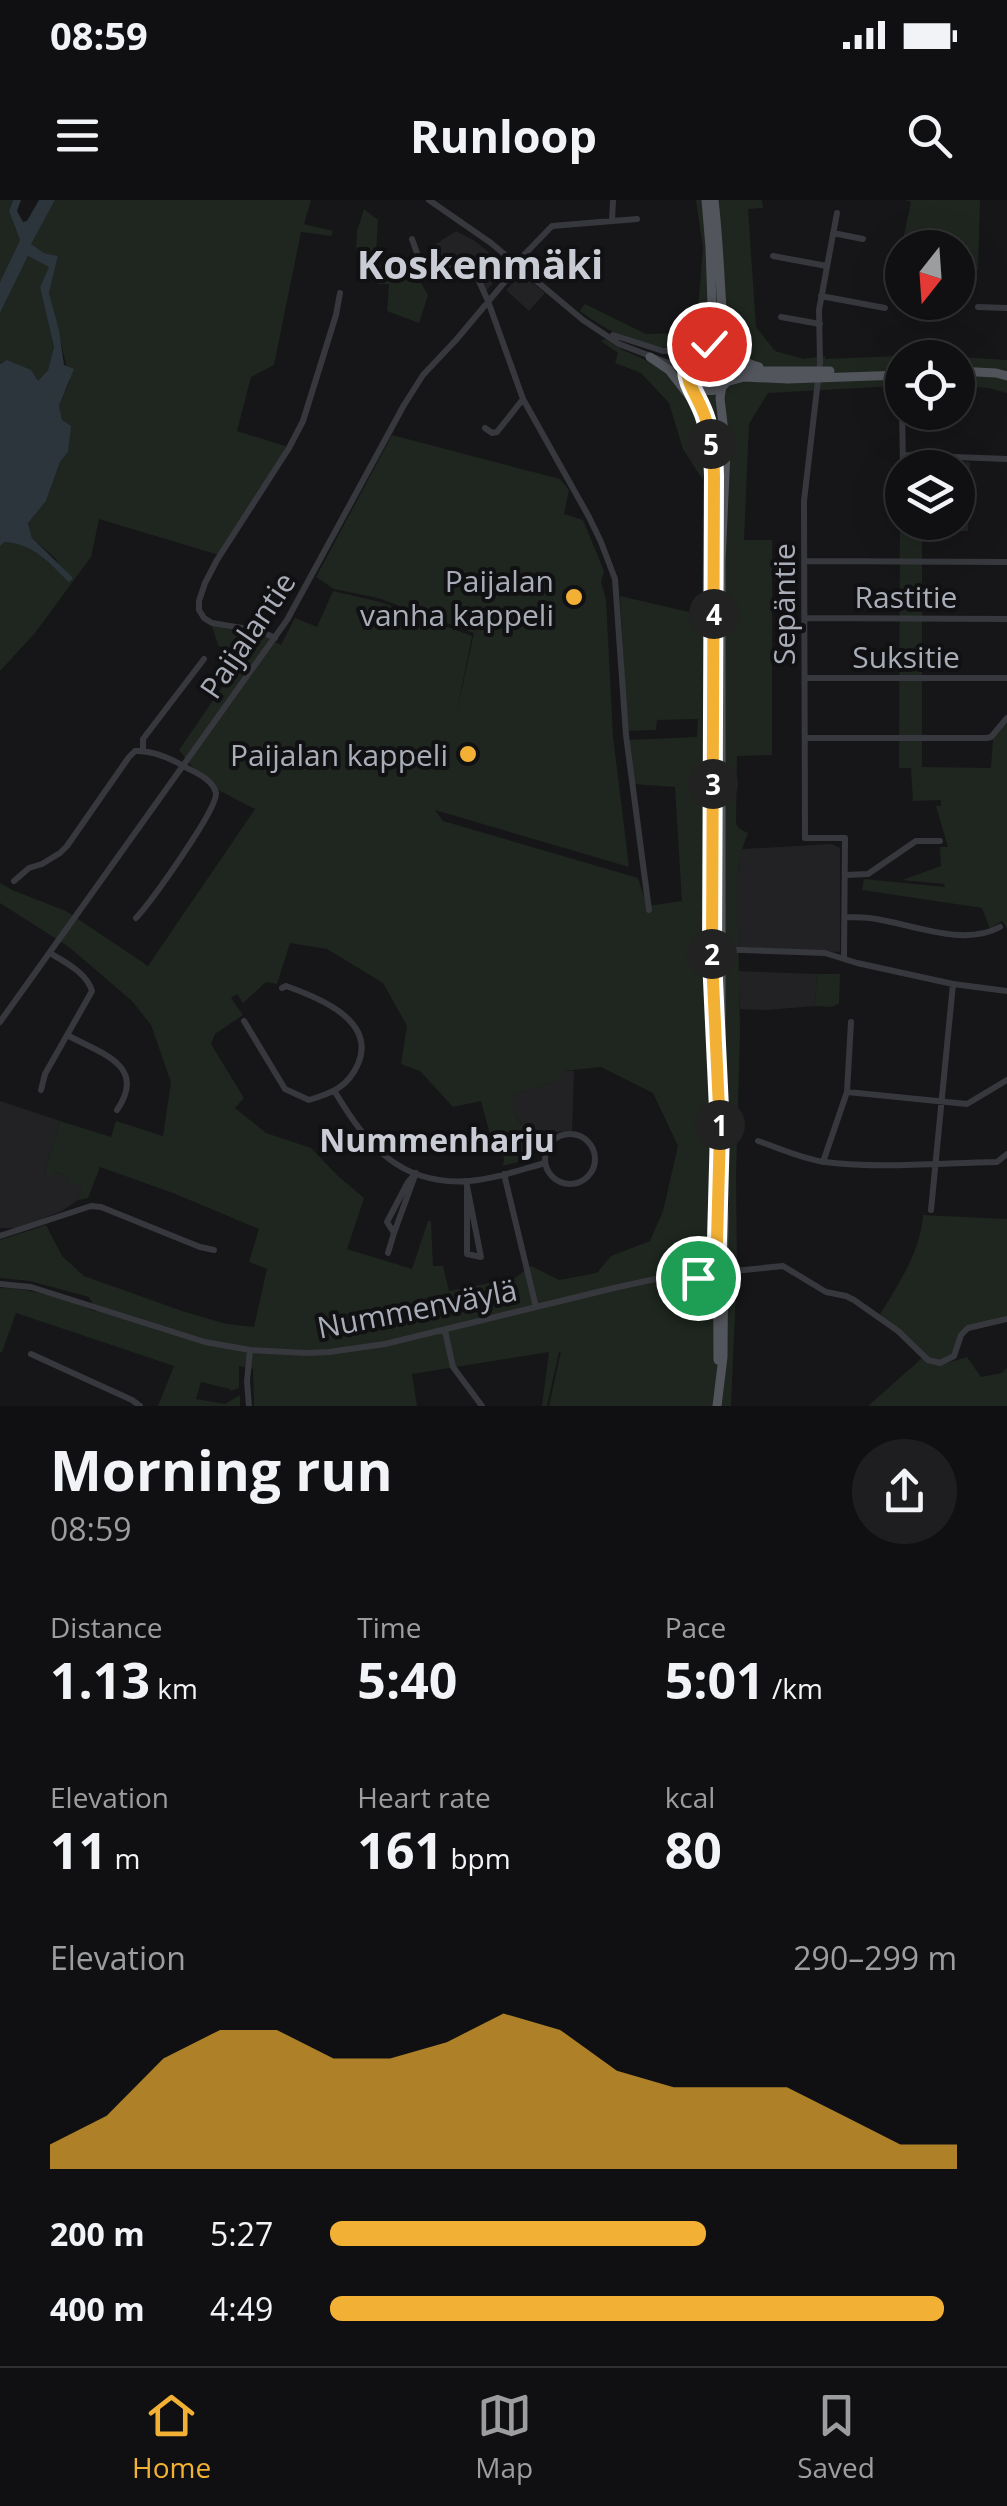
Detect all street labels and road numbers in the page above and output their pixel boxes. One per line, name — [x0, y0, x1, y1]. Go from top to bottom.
street label: Sepäntie — [763, 543, 804, 665]
street label: Paijalantie — [190, 564, 304, 706]
street label: Rastitie — [855, 576, 957, 617]
street label: Suksitie — [852, 636, 960, 677]
street label: Nummenväylä — [314, 1269, 520, 1347]

